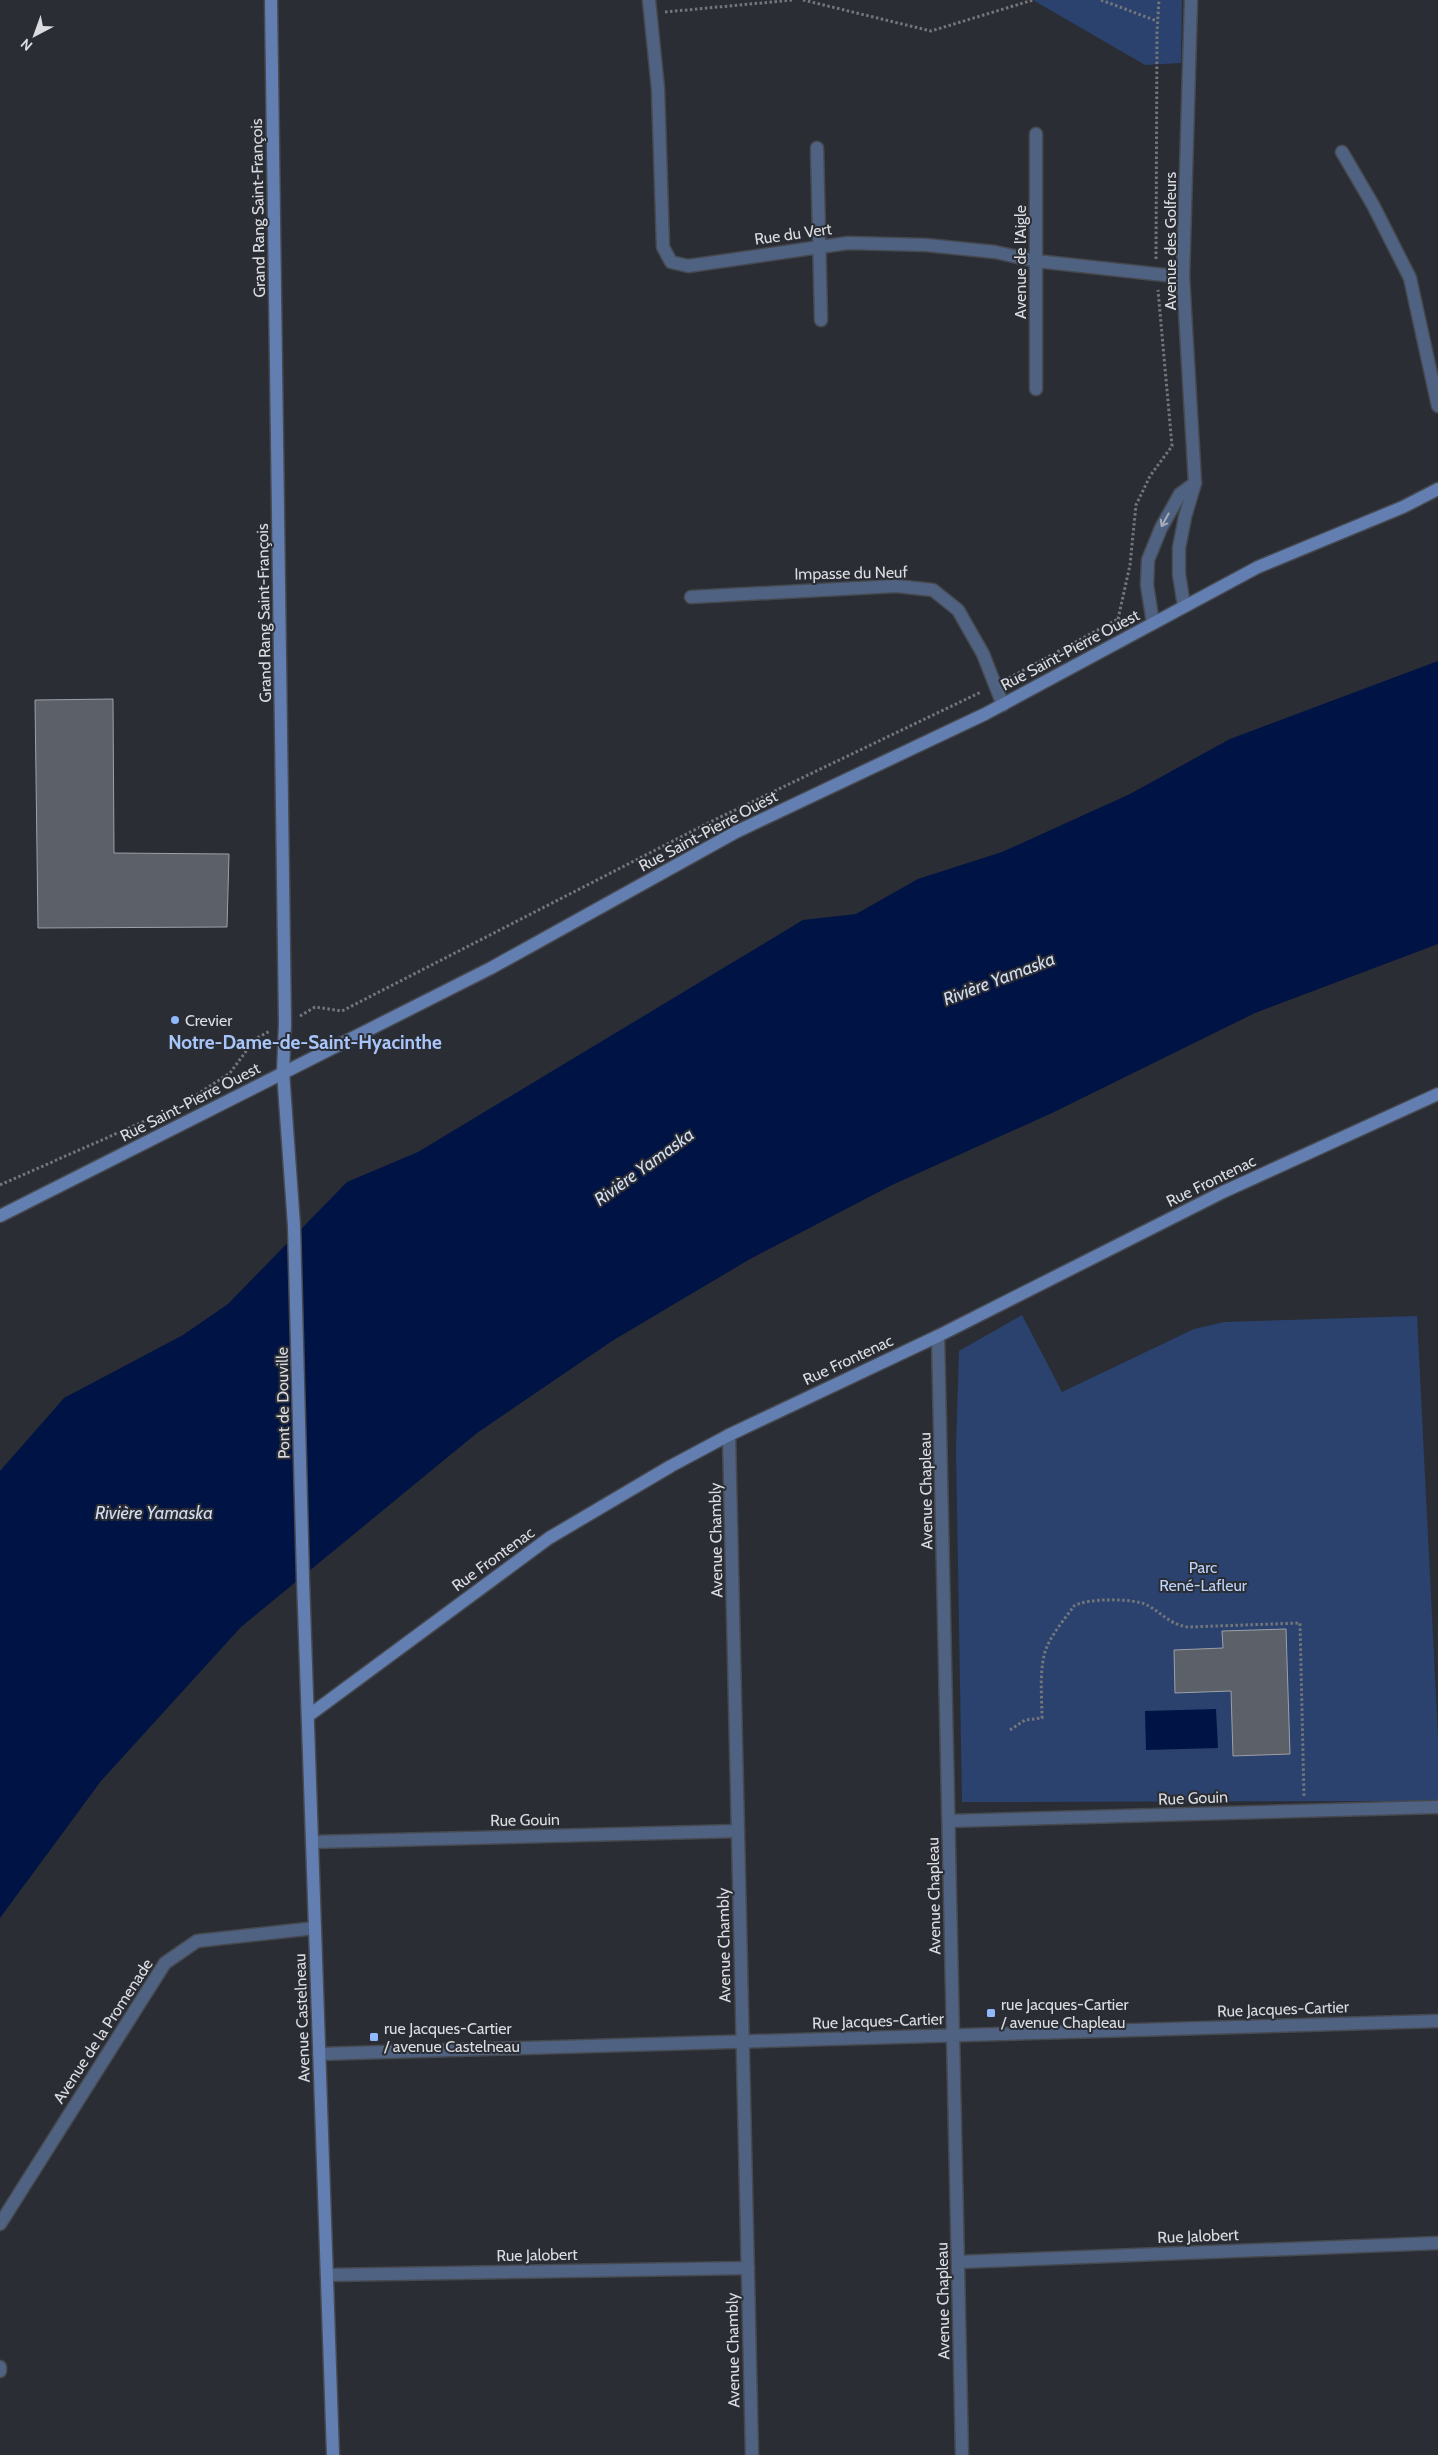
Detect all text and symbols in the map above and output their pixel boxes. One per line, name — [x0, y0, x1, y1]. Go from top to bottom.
north arrow — [10, 10, 60, 60]
text: N — [17, 35, 36, 55]
street label: Grand Rang Saint-François — [247, 118, 269, 298]
street label: Avenue des Golfeurs — [1161, 171, 1180, 310]
street label: Avenue de l'Aigle — [1011, 205, 1030, 319]
street label: Rue du Vert — [753, 219, 834, 249]
one-way arrow — [1160, 512, 1170, 526]
street label: Grand Rang Saint-François — [253, 523, 275, 703]
street label: Impasse du Neuf — [794, 562, 909, 583]
street label: Rue Saint-Pierre Ouest — [997, 605, 1143, 695]
street label: Rue Saint-Pierre Ouest — [635, 786, 781, 876]
water label: Rivière Yamaska — [940, 948, 1058, 1010]
place label: Crevier — [185, 1011, 233, 1030]
marker: Crevier — [169, 1014, 181, 1026]
district label: Notre-Dame-de-Saint-Hyacinthe — [168, 1031, 442, 1054]
street label: Rue Saint-Pierre Ouest — [117, 1058, 264, 1145]
water label: Rivière Yamaska — [590, 1123, 698, 1211]
street label: Rue Frontenac — [1163, 1151, 1259, 1211]
street label: Rue Frontenac — [800, 1331, 896, 1389]
street label: Pont de Douville — [273, 1347, 293, 1459]
street label: Avenue Chapleau — [915, 1432, 937, 1550]
street label: Avenue Chambly — [705, 1482, 727, 1598]
water label: Rivière Yamaska — [95, 1502, 213, 1524]
street label: Rue Frontenac — [448, 1523, 538, 1595]
park label: Parc René-Lafleur — [1159, 1558, 1248, 1595]
street label: Rue Gouin — [1158, 1787, 1228, 1809]
street label: Rue Gouin — [490, 1810, 560, 1830]
street label: Avenue Chapleau — [923, 1837, 945, 1955]
street label: Avenue Chambly — [713, 1887, 735, 2003]
street label: Avenue Castelneau — [290, 1953, 314, 2083]
street label: Avenue de la Promenade — [49, 1955, 157, 2107]
place label: rue Jacques-Cartier / avenue Chapleau — [1000, 1995, 1129, 2032]
street label: Rue Jacques-Cartier — [1217, 1997, 1350, 2021]
marker: rue Jacques-Cartier / avenue Chapleau — [985, 2007, 997, 2019]
street label: Rue Jacques-Cartier — [812, 2009, 945, 2033]
place label: rue Jacques-Cartier / avenue Castelneau — [383, 2019, 520, 2056]
marker: rue Jacques-Cartier / avenue Castelneau — [368, 2031, 380, 2043]
street label: Rue Jalobert — [1157, 2225, 1240, 2247]
street label: Avenue Chapleau — [932, 2242, 954, 2360]
street label: Rue Jalobert — [496, 2245, 578, 2265]
street label: Avenue Chambly — [722, 2292, 744, 2408]

